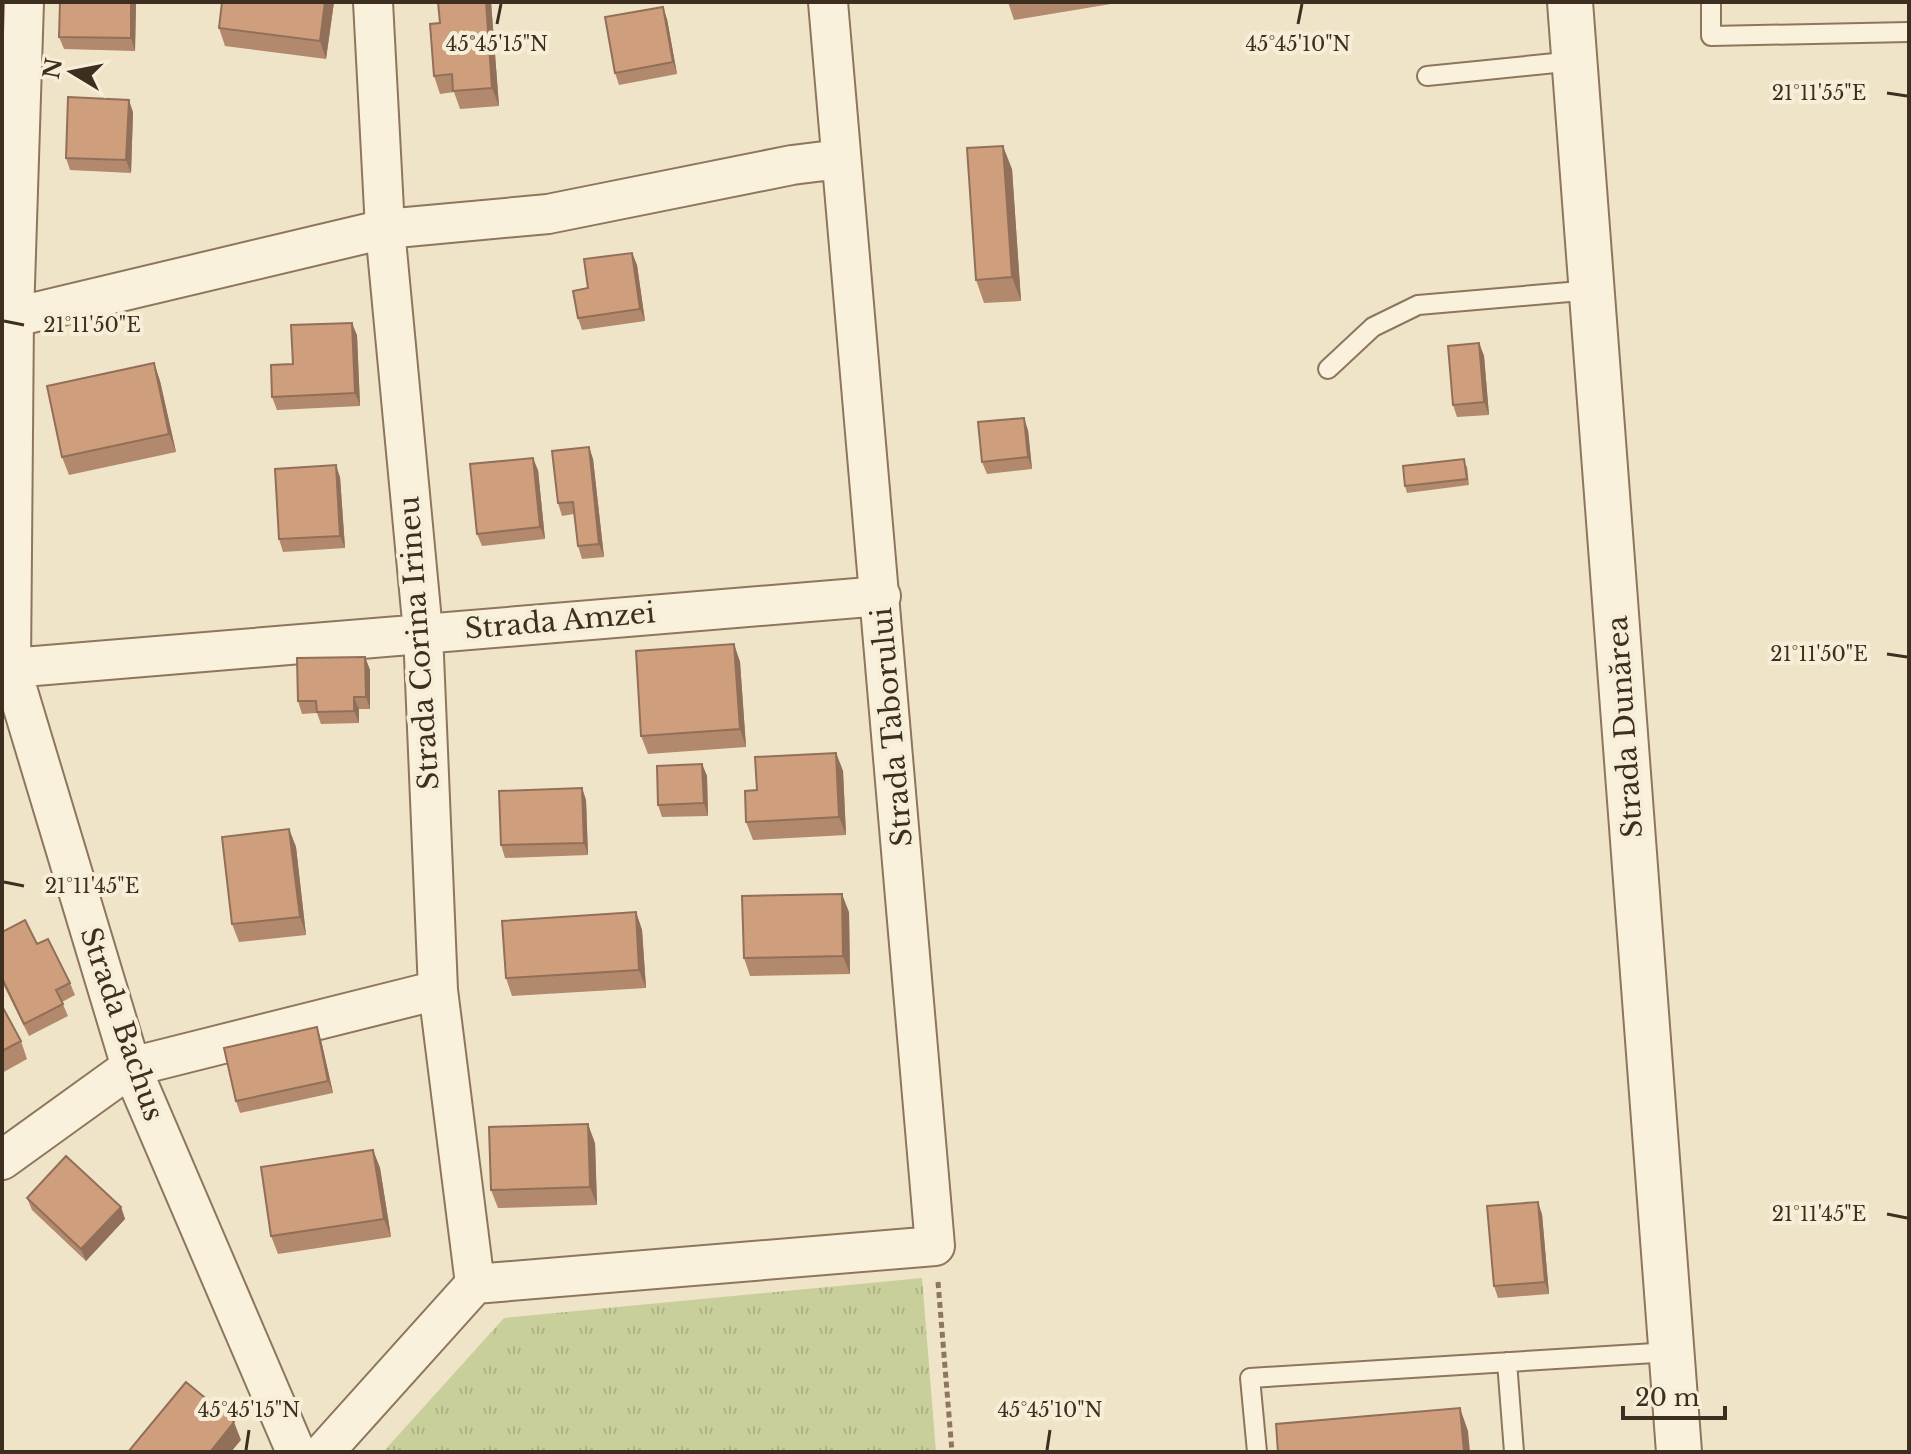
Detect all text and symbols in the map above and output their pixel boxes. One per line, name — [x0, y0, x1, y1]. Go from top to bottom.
north arrow — [32, 32, 112, 112]
text: 45°45'15"N — [446, 32, 548, 56]
text: 45°45'10"N — [1245, 32, 1351, 56]
text: N — [38, 56, 68, 81]
text: 21°11'55"E — [1772, 81, 1866, 105]
text: 21°11'50"E — [43, 313, 141, 337]
street label: Strada Corina Irineu — [391, 495, 447, 791]
street label: Strada Amzei — [463, 595, 657, 647]
street label: Strada Taborului — [864, 606, 920, 848]
street label: Strada Dunărea — [1600, 614, 1650, 839]
text: 21°11'50"E — [1770, 642, 1868, 666]
text: 21°11'45"E — [45, 874, 139, 898]
street label: Strada Bachus — [73, 923, 171, 1125]
text: 21°11'45"E — [1772, 1202, 1866, 1226]
scale bar — [1623, 1370, 1725, 1420]
text: 20 m — [1635, 1383, 1700, 1412]
text: 45°45'15"N — [198, 1398, 300, 1422]
text: 45°45'10"N — [997, 1398, 1103, 1422]

